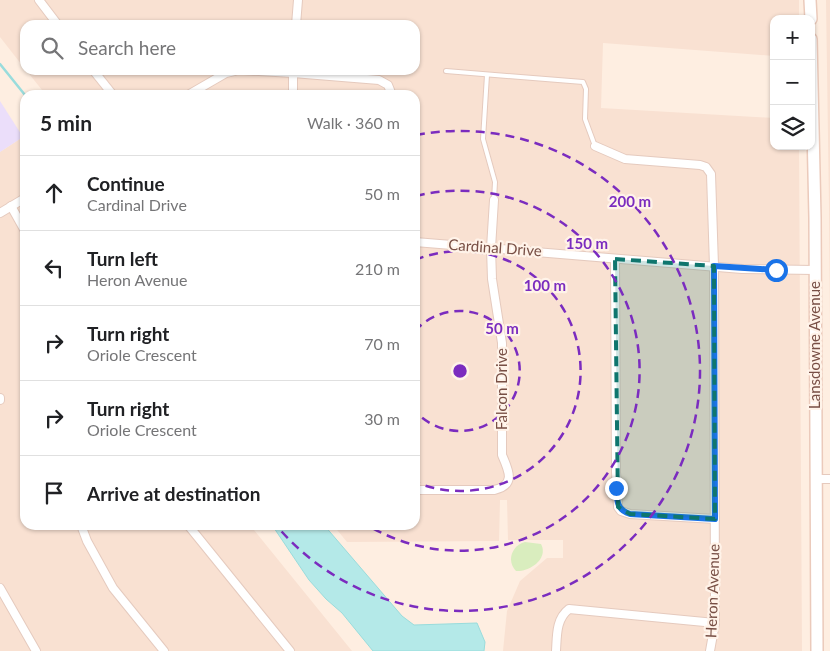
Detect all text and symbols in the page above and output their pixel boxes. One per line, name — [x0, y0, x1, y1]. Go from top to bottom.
map controls — [770, 15, 815, 150]
button: + — [770, 15, 815, 60]
search box — [20, 20, 420, 75]
icon: search — [38, 34, 66, 62]
text: Search here — [78, 36, 176, 59]
button: − — [770, 60, 815, 105]
button: layers — [770, 105, 815, 150]
text: 5 min — [40, 110, 92, 135]
text: Walk · 360 m — [307, 113, 400, 132]
text: Continue — [87, 172, 165, 195]
icon: ahead — [40, 179, 68, 207]
text: 50 m — [364, 184, 400, 203]
text: 200 m — [609, 192, 651, 210]
text: Cardinal Drive — [87, 195, 187, 214]
text: 150 m — [566, 234, 608, 252]
street label: Cardinal Drive — [448, 235, 542, 259]
text: Turn left — [87, 247, 158, 270]
icon: left — [40, 254, 68, 282]
text: 210 m — [355, 259, 400, 278]
route start — [765, 259, 788, 282]
text: Heron Avenue — [87, 270, 187, 289]
text: 100 m — [524, 276, 566, 294]
street label: Lansdowne Avenue — [805, 281, 823, 409]
text: 50 m — [485, 319, 519, 337]
text: Turn right — [87, 322, 169, 345]
icon: right — [40, 329, 68, 357]
text: 70 m — [364, 334, 400, 353]
text: Oriole Crescent — [87, 345, 197, 364]
street label: Falcon Drive — [492, 348, 510, 430]
centre of rings — [451, 362, 469, 380]
text: Turn right — [87, 397, 169, 420]
icon: right — [40, 404, 68, 432]
text: 30 m — [364, 409, 400, 428]
text: Oriole Crescent — [87, 420, 197, 439]
route end — [605, 477, 628, 500]
icon: arrive — [40, 479, 68, 507]
text: Arrive at destination — [87, 482, 260, 505]
street label: Heron Avenue — [701, 544, 723, 638]

